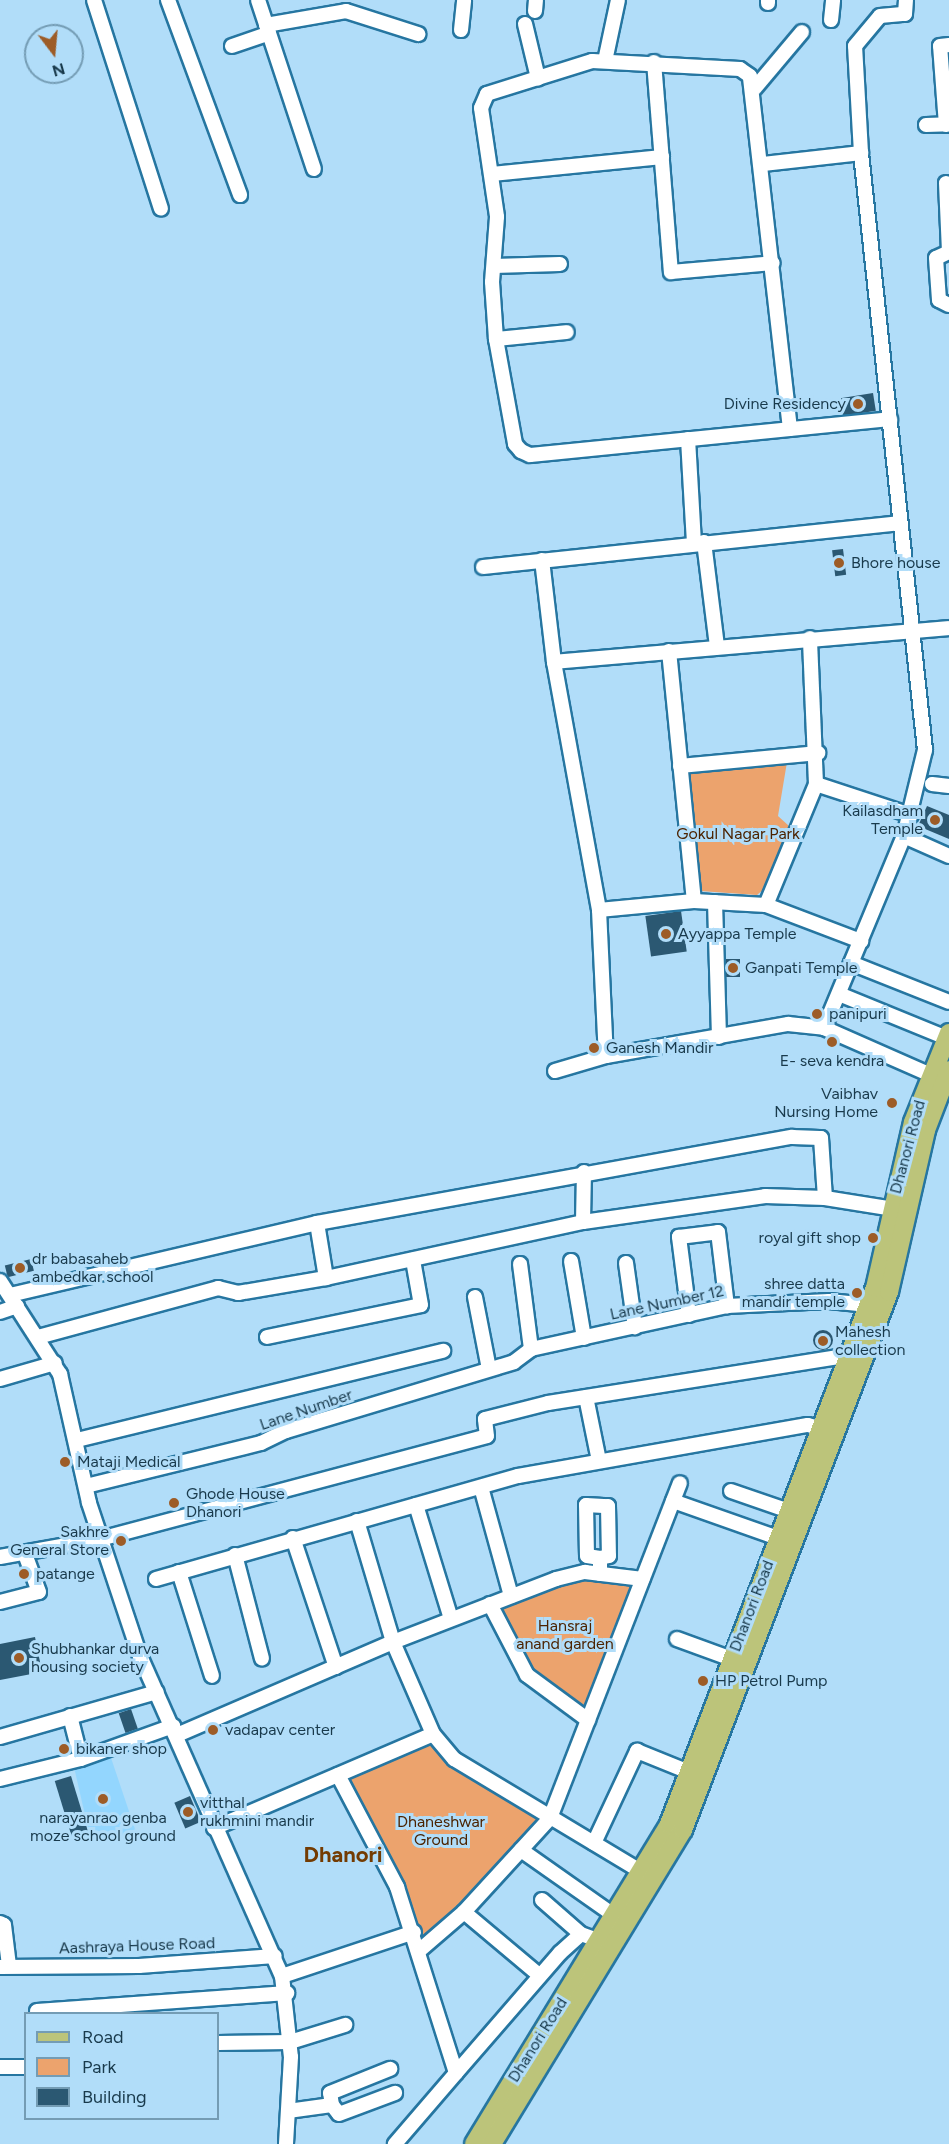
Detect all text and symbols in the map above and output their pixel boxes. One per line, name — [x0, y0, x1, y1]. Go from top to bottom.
north arrow — [24, 24, 84, 84]
text: N — [50, 59, 67, 81]
place label: Divine Residency — [724, 394, 846, 414]
marker: Divine Residency — [851, 397, 865, 411]
place label: Bhore house — [851, 553, 940, 573]
marker: Bhore house — [832, 556, 846, 570]
place label: Kailasdham Temple — [842, 801, 923, 839]
marker: Kailasdham Temple — [928, 813, 942, 827]
park label: Gokul Nagar Park — [676, 824, 800, 844]
place label: Ayyappa Temple — [678, 924, 796, 944]
marker: Ayyappa Temple — [659, 927, 673, 941]
place label: Ganpati Temple — [745, 958, 857, 978]
marker: Ganpati Temple — [726, 961, 740, 975]
place label: panipuri — [829, 1004, 887, 1024]
marker: panipuri — [810, 1007, 824, 1021]
marker: E- seva kendra — [825, 1035, 839, 1049]
place label: Ganesh Mandir — [606, 1038, 713, 1058]
marker: Ganesh Mandir — [587, 1041, 601, 1055]
place label: E- seva kendra — [780, 1051, 884, 1071]
place label: Vaibhav Nursing Home — [774, 1084, 878, 1122]
marker: Vaibhav Nursing Home — [883, 1094, 901, 1112]
street label: Dhanori Road — [886, 1098, 930, 1196]
place label: royal gift shop — [759, 1228, 861, 1248]
marker: royal gift shop — [866, 1231, 880, 1245]
place label: dr babasaheb ambedkar school — [32, 1249, 153, 1287]
marker: dr babasaheb ambedkar school — [13, 1261, 27, 1275]
place label: shree datta mandir temple — [742, 1274, 845, 1312]
street label: Lane Number 12 — [608, 1282, 726, 1324]
marker: shree datta mandir temple — [850, 1286, 864, 1300]
place label: Mahesh collection — [835, 1322, 905, 1360]
marker: Mahesh collection — [816, 1334, 830, 1348]
street label: Lane Number — [257, 1385, 355, 1435]
place label: Mataji Medical — [77, 1452, 181, 1472]
marker: Mataji Medical — [58, 1455, 72, 1469]
place label: Ghode House Dhanori — [186, 1484, 285, 1522]
marker: Ghode House Dhanori — [167, 1496, 181, 1510]
place label: Sakhre General Store — [10, 1522, 109, 1560]
marker: Sakhre General Store — [114, 1534, 128, 1548]
street label: Dhanori Road — [726, 1558, 778, 1654]
place label: patange — [36, 1564, 95, 1584]
marker: patange — [17, 1567, 31, 1581]
park label: Hansraj anand garden — [516, 1616, 614, 1654]
place label: Shubhankar durva housing society — [31, 1639, 159, 1677]
marker: Shubhankar durva housing society — [12, 1651, 26, 1665]
place label: HP Petrol Pump — [715, 1671, 827, 1691]
marker: HP Petrol Pump — [696, 1674, 710, 1688]
place label: vadapav center — [225, 1720, 335, 1740]
marker: vadapav center — [206, 1723, 220, 1737]
place label: bikaner shop — [76, 1739, 167, 1759]
marker: bikaner shop — [57, 1742, 71, 1756]
marker: narayanrao genba moze school ground — [96, 1792, 110, 1806]
place label: vitthal rukhmini mandir — [200, 1793, 314, 1831]
marker: vitthal rukhmini mandir — [181, 1805, 195, 1819]
place label: narayanrao genba moze school ground — [30, 1808, 176, 1846]
park label: Dhaneshwar Ground — [397, 1812, 485, 1850]
district label: Dhanori — [303, 1842, 383, 1868]
street label: Aashraya House Road — [59, 1934, 215, 1958]
street label: Dhanori Road — [504, 1994, 572, 2086]
legend — [24, 2012, 219, 2120]
text: Road — [82, 2026, 123, 2048]
text: Park — [82, 2056, 116, 2078]
text: Building — [82, 2086, 147, 2108]

